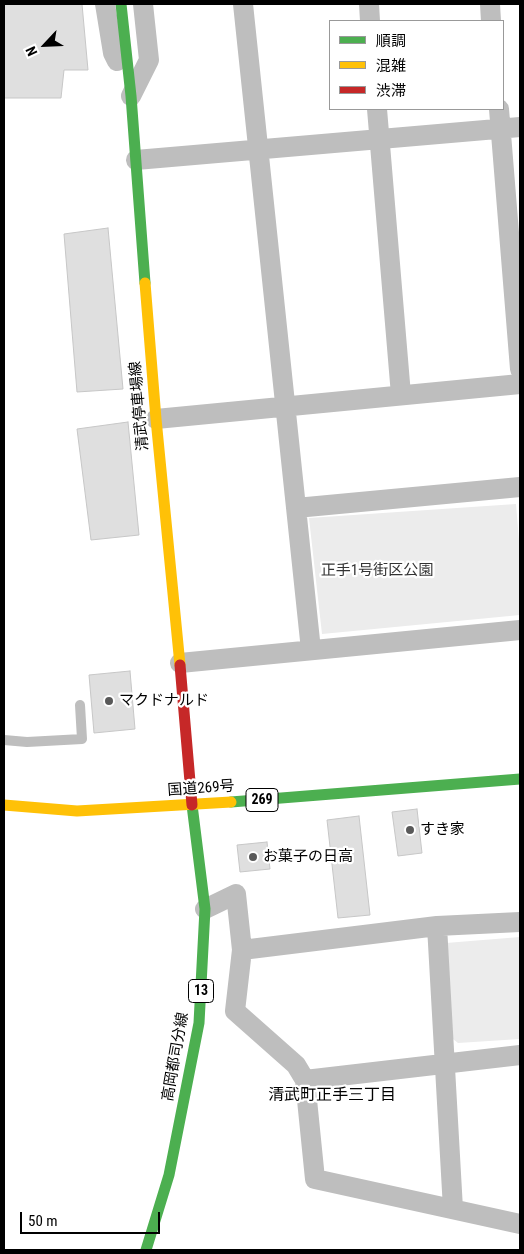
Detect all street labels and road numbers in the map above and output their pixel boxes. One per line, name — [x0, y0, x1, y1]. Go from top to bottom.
street label: 清武停車場線 — [127, 360, 153, 452]
street label: 国道269号 — [167, 778, 235, 800]
road number: 269 — [246, 788, 278, 812]
road number: 13 — [188, 979, 214, 1002]
street label: 高岡都司分線 — [159, 1011, 193, 1103]

